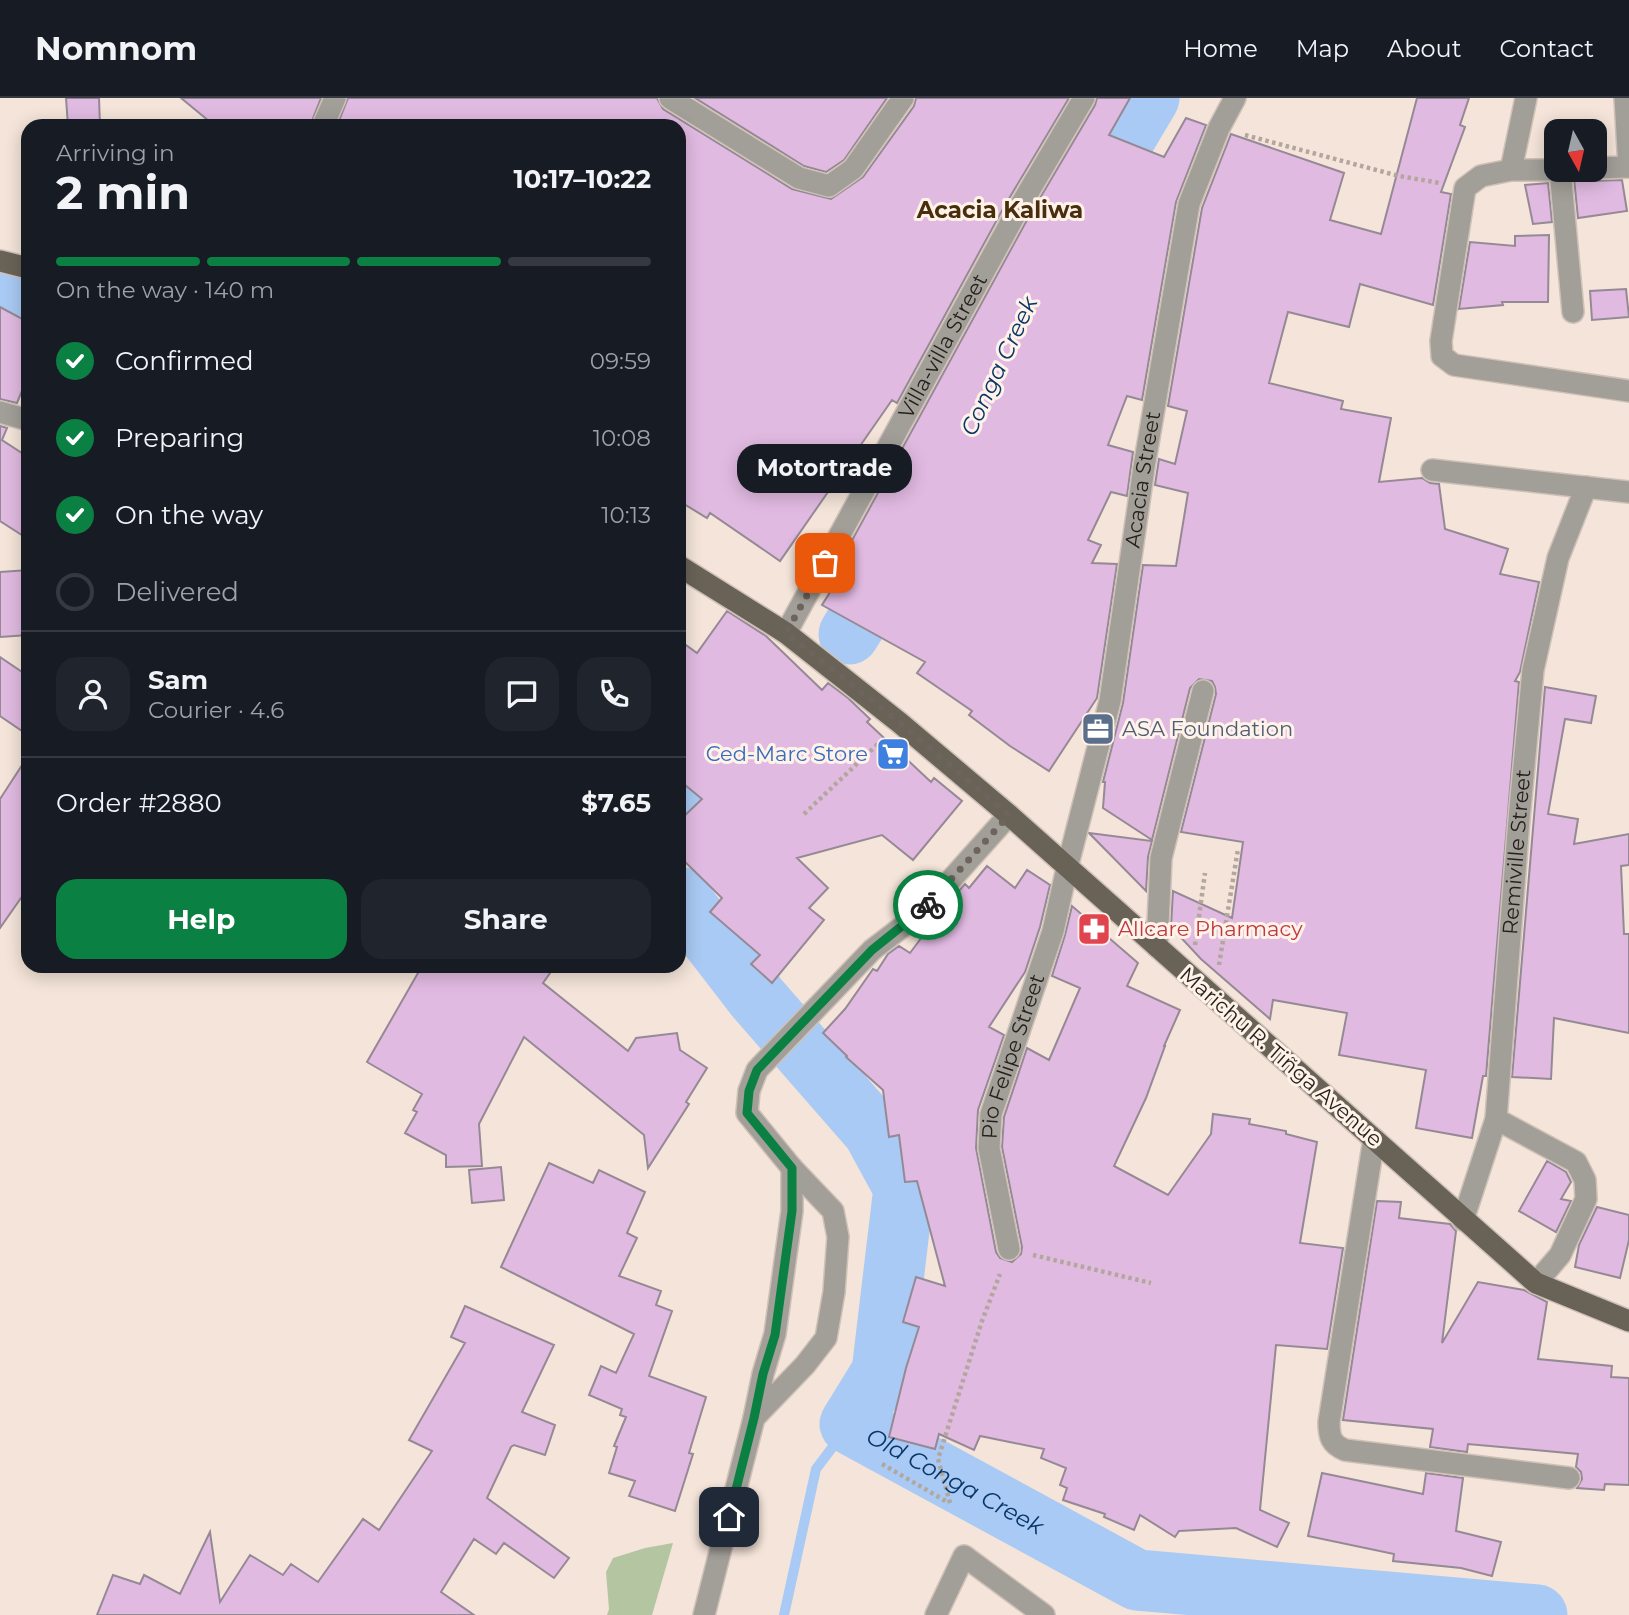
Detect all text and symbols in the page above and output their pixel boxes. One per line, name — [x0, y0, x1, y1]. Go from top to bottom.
text: Nomnom — [35, 28, 197, 68]
text: Home — [1183, 34, 1258, 63]
text: Map — [1296, 34, 1349, 63]
text: About — [1387, 34, 1461, 63]
text: Contact — [1499, 34, 1594, 63]
north arrow — [1544, 119, 1606, 182]
map controls — [1544, 119, 1607, 182]
text: Arriving in — [56, 139, 175, 167]
text: 10:17–10:22 — [514, 163, 651, 195]
text: 2 min — [56, 164, 190, 221]
district label: Acacia Kaliwa — [916, 196, 1083, 224]
street label: Villa-villa Street — [893, 269, 992, 423]
text: On the way · 140 m — [56, 276, 274, 304]
water label: Conga Creek — [955, 291, 1044, 440]
icon: check — [56, 342, 94, 380]
text: Confirmed — [115, 345, 254, 377]
text: 09:59 — [590, 347, 651, 375]
street label: Acacia Street — [1119, 409, 1165, 550]
icon: check — [56, 419, 94, 457]
text: Preparing — [115, 422, 244, 454]
text: 10:08 — [593, 424, 651, 452]
callout: Motortrade — [738, 444, 912, 493]
text: Motortrade — [757, 454, 892, 482]
icon: check — [56, 496, 94, 534]
text: On the way — [115, 499, 263, 531]
text: 10:13 — [601, 501, 651, 529]
pin — [795, 533, 855, 593]
icon: bag — [806, 544, 844, 582]
text: Delivered — [115, 576, 239, 608]
button: person — [56, 657, 130, 731]
button: chat — [485, 657, 559, 731]
button: phone — [577, 657, 651, 731]
text: Sam — [148, 664, 208, 696]
text: Courier · 4.6 — [148, 696, 284, 724]
office icon: ASA Foundation — [1079, 710, 1117, 748]
place label: ASA Foundation — [1122, 716, 1293, 741]
supermarket icon: Ced-Marc Store — [874, 735, 912, 773]
place label: Ced-Marc Store — [706, 741, 868, 766]
street label: Remiville Street — [1497, 768, 1536, 936]
text: Order #2880 — [56, 787, 222, 819]
text: $7.65 — [581, 787, 651, 819]
courier — [893, 870, 963, 940]
button: Help — [56, 879, 347, 959]
button: Share — [361, 879, 651, 959]
icon: bike — [909, 886, 947, 924]
pharmacy icon: Allcare Pharmacy — [1075, 910, 1113, 948]
place label: Allcare Pharmacy — [1118, 916, 1303, 941]
street label: Marichu R. Tiñga Avenue — [1175, 962, 1388, 1151]
street label: Pio Felipe Street — [977, 970, 1050, 1140]
water label: Old Conga Creek — [862, 1422, 1050, 1541]
pin — [699, 1487, 759, 1547]
icon: home — [710, 1498, 748, 1536]

